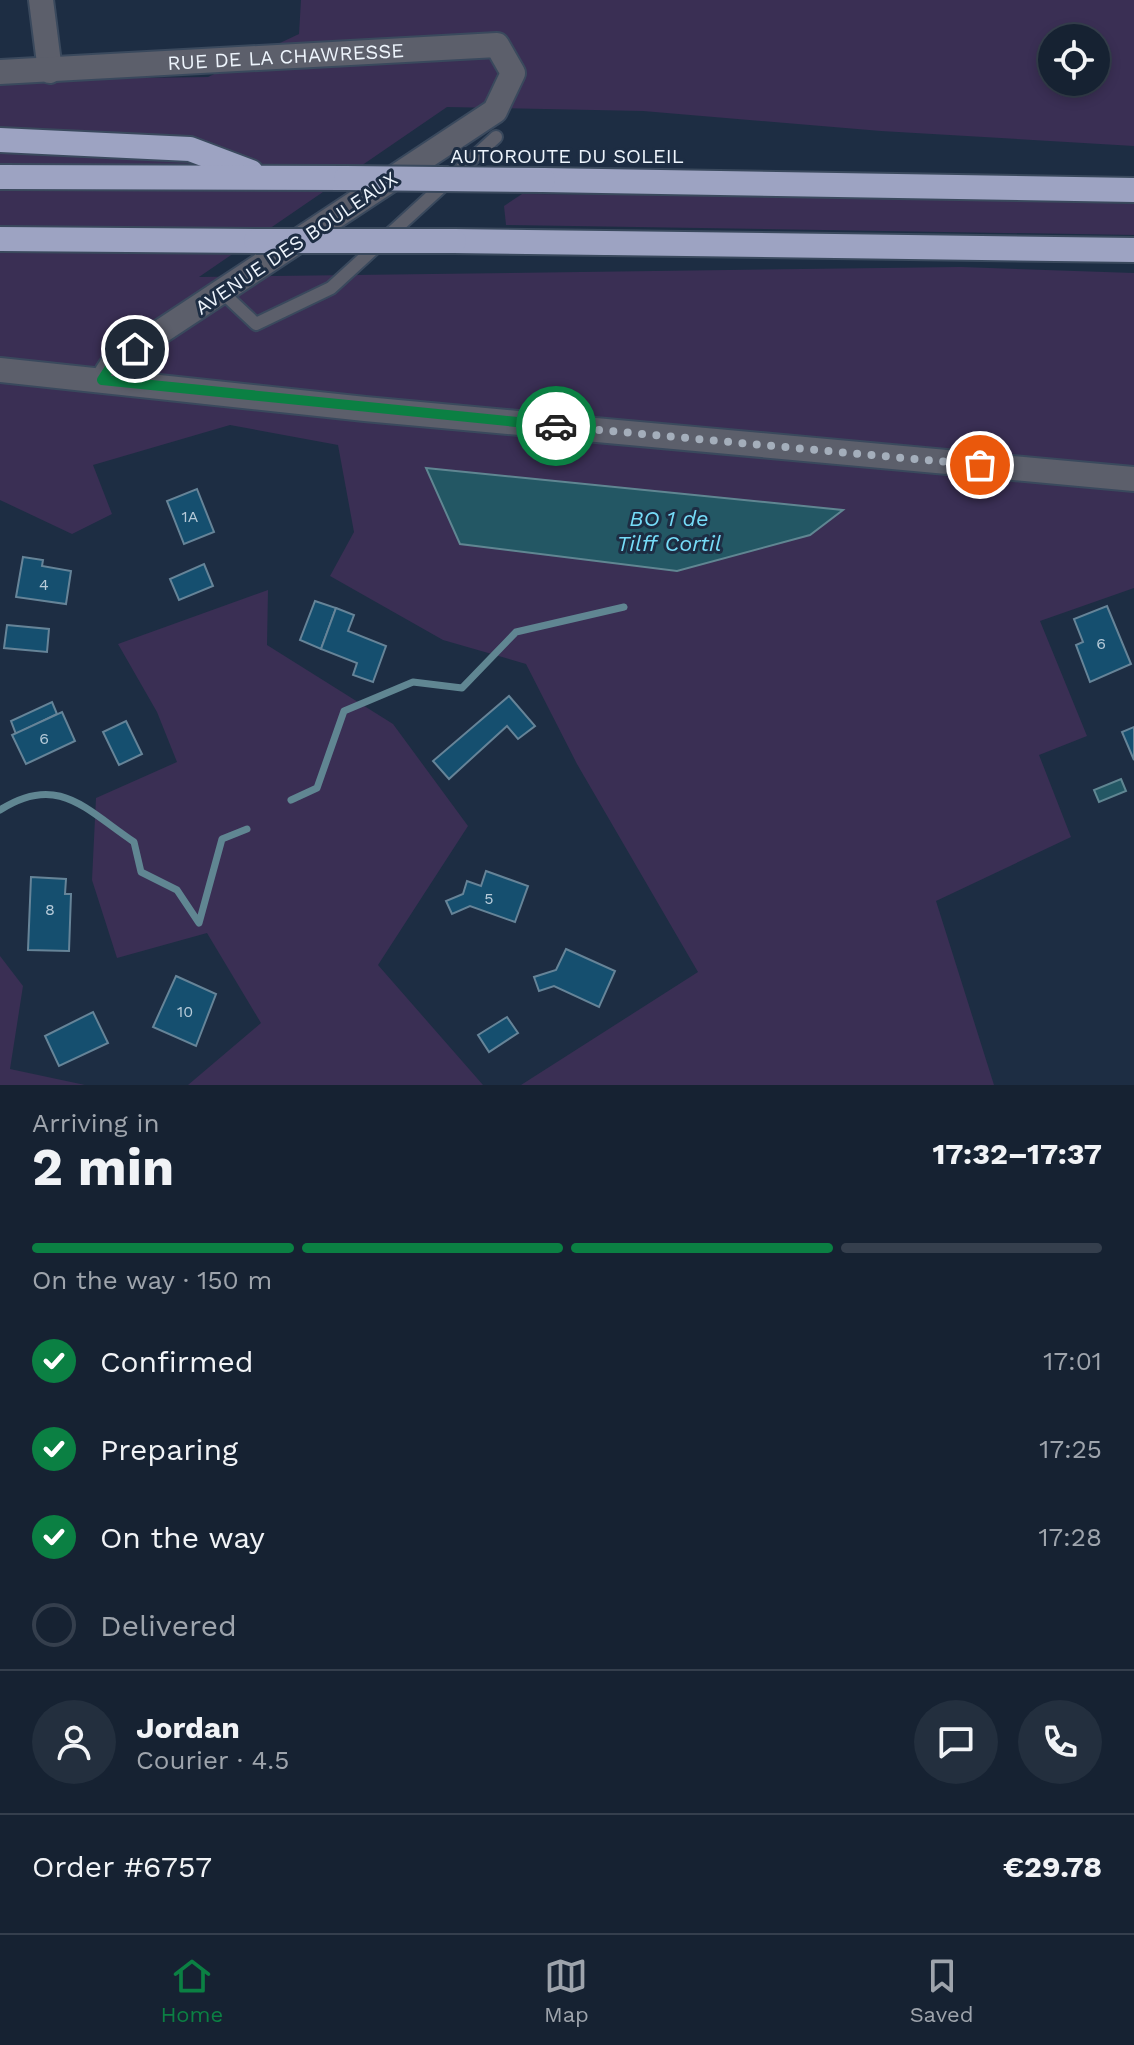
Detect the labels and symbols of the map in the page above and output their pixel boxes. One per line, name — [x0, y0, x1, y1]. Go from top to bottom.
street label: RUE DE LA CHAWRESSE — [167, 38, 404, 75]
street label: AUTOROUTE DU SOLEIL — [450, 144, 684, 168]
street label: AVENUE DES BOULEAUX — [190, 166, 402, 320]
pin — [101, 315, 169, 383]
courier — [516, 386, 596, 466]
pin — [946, 431, 1014, 499]
water label: BO 1 de Tilff Cortil — [617, 506, 722, 556]
house number: 1A — [182, 507, 199, 526]
house number: 4 — [39, 575, 49, 594]
house number: 6 — [1096, 634, 1106, 653]
house number: 6 — [39, 729, 49, 748]
house number: 5 — [484, 889, 494, 908]
house number: 8 — [45, 900, 55, 919]
house number: 10 — [177, 1002, 193, 1021]

